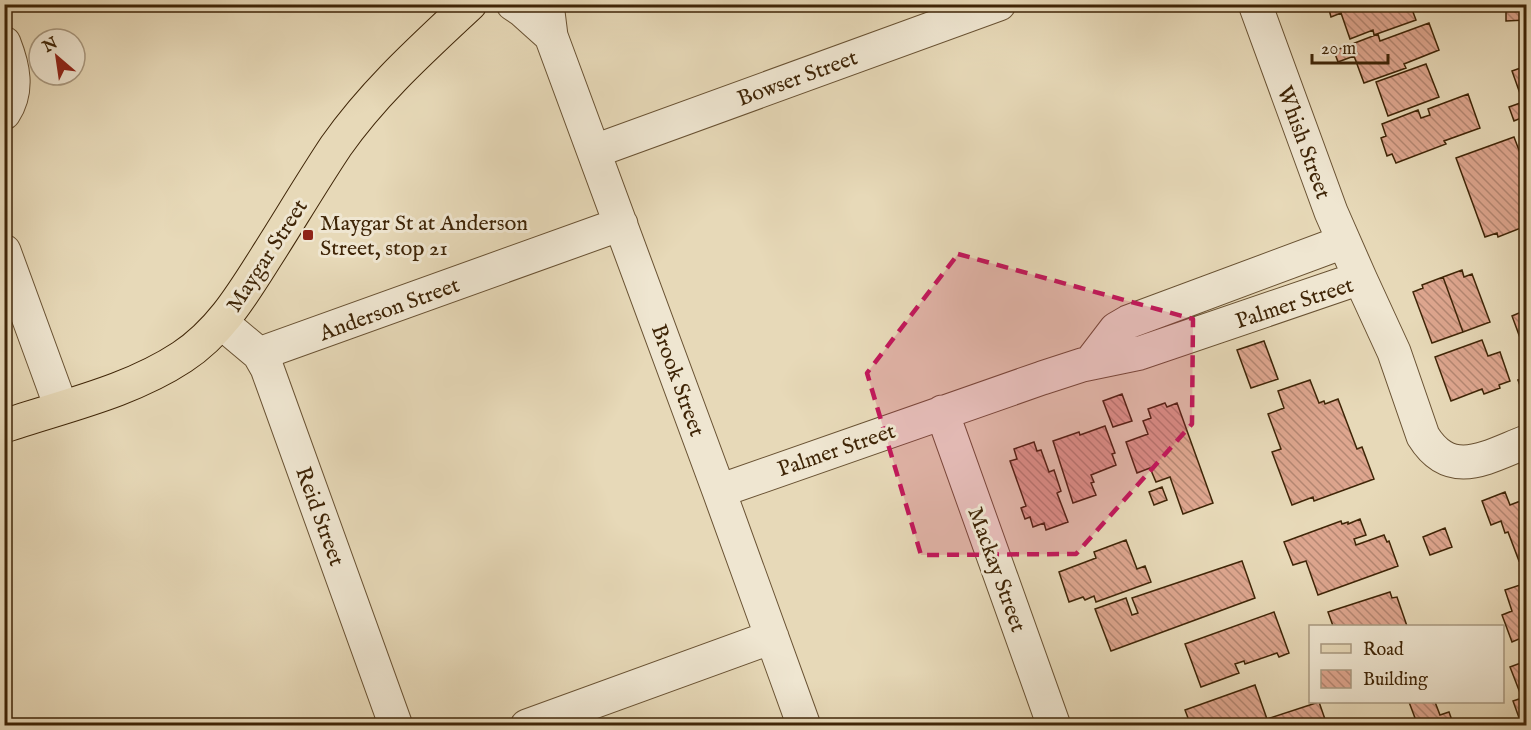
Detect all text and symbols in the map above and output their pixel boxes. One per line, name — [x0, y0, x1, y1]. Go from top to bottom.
north arrow — [27, 27, 87, 87]
scale bar — [1312, 27, 1388, 65]
text: N — [39, 33, 62, 58]
text: 20 m — [1321, 38, 1356, 61]
street label: Bowser Street — [734, 44, 862, 114]
street label: Whish Street — [1270, 82, 1337, 204]
street label: Maygar Street — [221, 194, 315, 318]
place label: Maygar St at Anderson Street, stop 21 — [320, 210, 528, 263]
marker: Maygar St at Anderson Street, stop 21 — [301, 228, 315, 242]
street label: Anderson Street — [315, 271, 464, 349]
street label: Palmer Street — [1232, 271, 1358, 336]
street label: Brook Street — [644, 321, 711, 441]
street label: Palmer Street — [774, 418, 900, 484]
street label: Reid Street — [288, 463, 350, 571]
street label: Mackay Street — [961, 503, 1032, 636]
legend — [1309, 625, 1504, 703]
text: Road — [1363, 639, 1404, 662]
text: Building — [1363, 669, 1428, 692]

